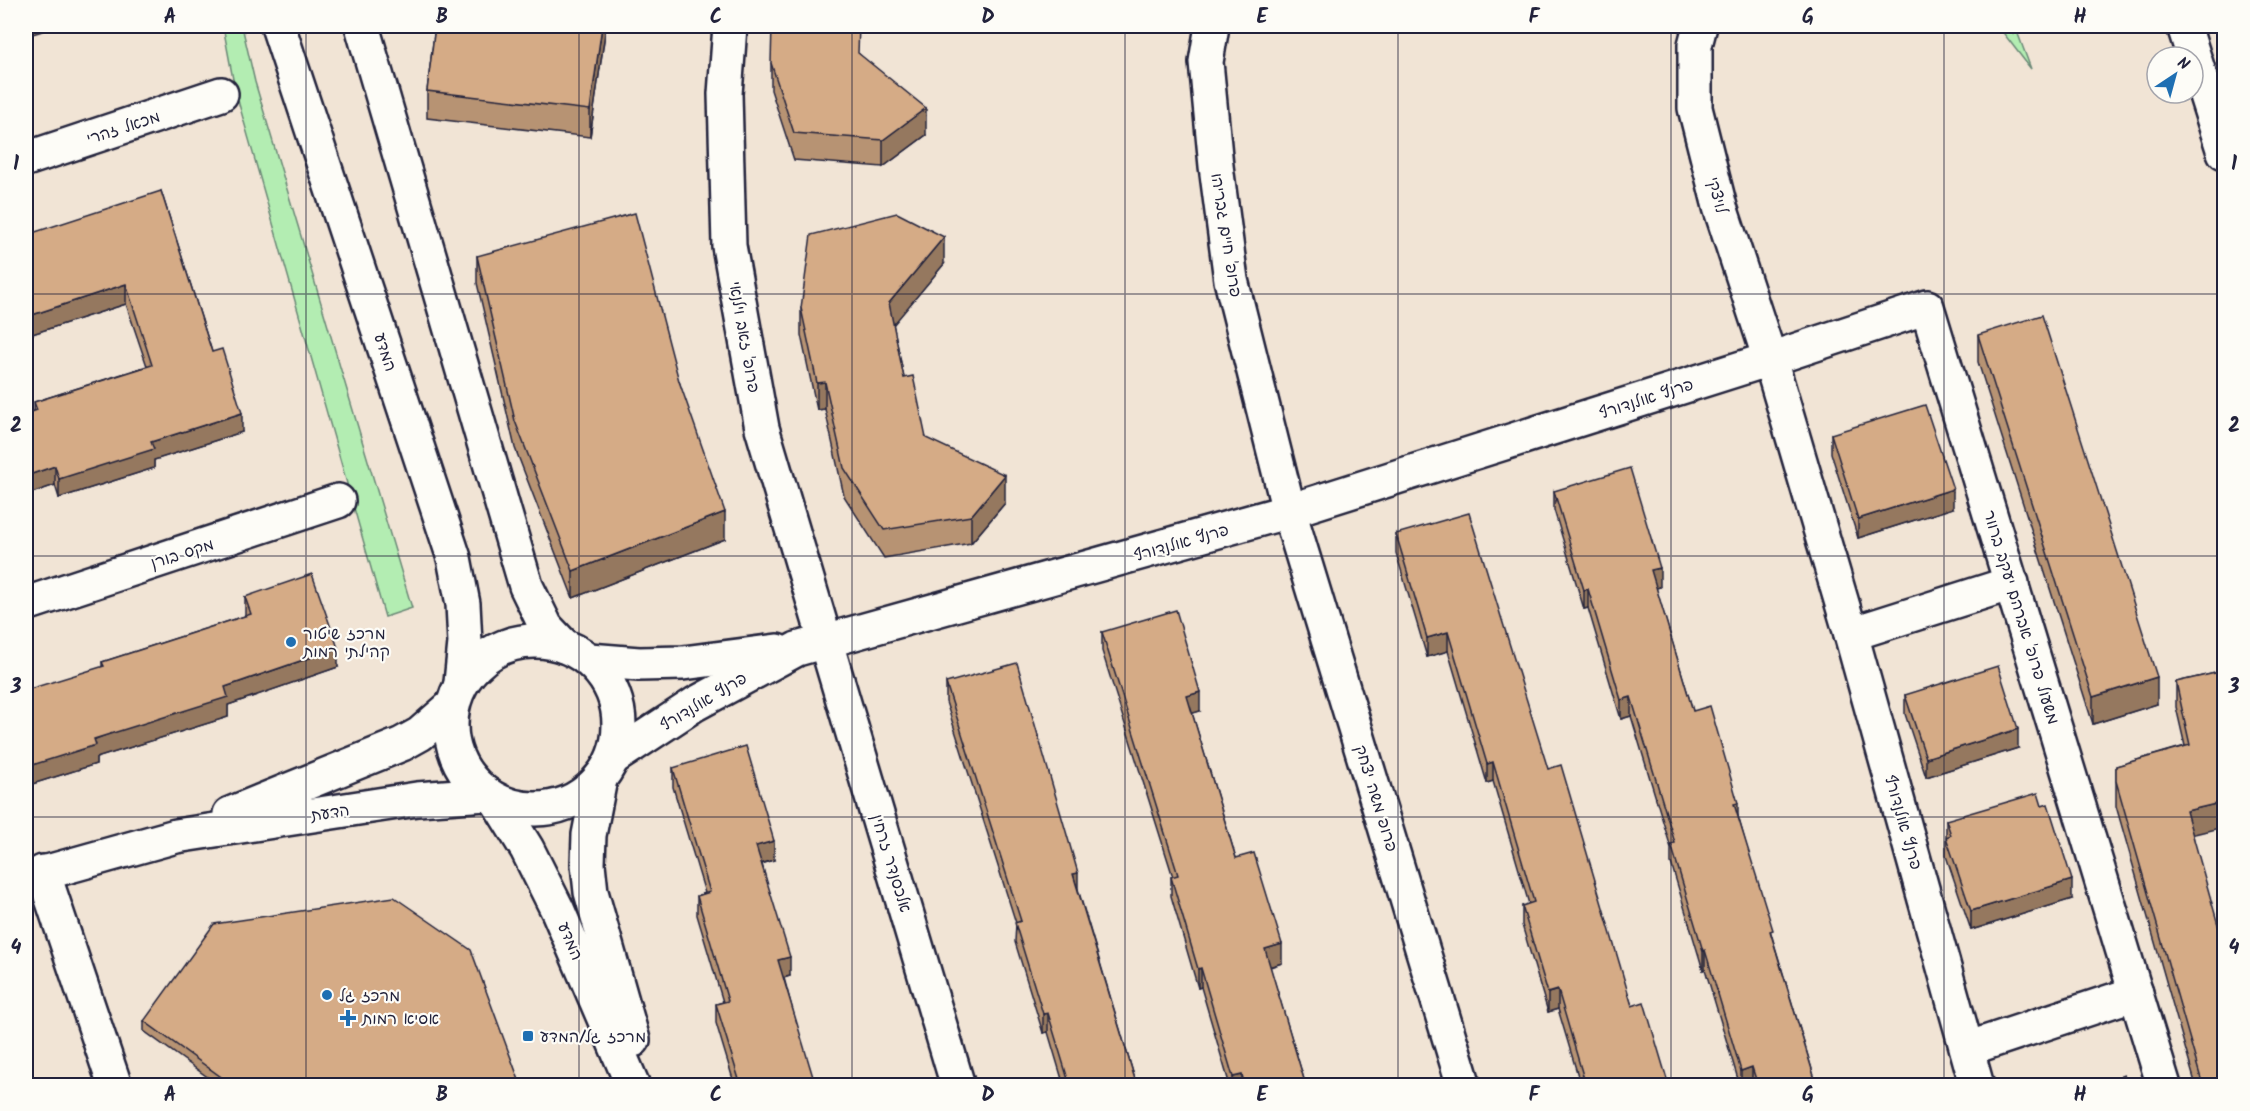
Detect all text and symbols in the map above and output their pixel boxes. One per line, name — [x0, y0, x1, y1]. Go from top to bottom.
text: A — [164, 2, 176, 34]
text: B — [436, 2, 448, 34]
text: C — [710, 2, 722, 34]
text: D — [981, 2, 995, 34]
text: E — [1256, 2, 1268, 34]
text: F — [1529, 2, 1541, 34]
text: G — [1802, 2, 1814, 34]
text: H — [2073, 2, 2087, 34]
north arrow — [2145, 45, 2205, 105]
text: N — [2171, 51, 2194, 77]
street label: מכאל זהרי — [84, 105, 163, 152]
text: 1 — [13, 149, 19, 181]
text: 1 — [2231, 149, 2237, 181]
street label: פרופ' חיים גבריהו — [1203, 171, 1248, 299]
street label: לויצקי — [1700, 174, 1734, 218]
street label: פרופ' זאב וילנאי — [721, 280, 766, 395]
street label: המדע — [367, 330, 403, 375]
street label: פרנץ אולנדורף — [1596, 372, 1697, 426]
text: 2 — [10, 411, 22, 443]
text: 2 — [2228, 411, 2240, 443]
street label: משעול פרופ' אברהם יעקב ברוור — [1976, 507, 2065, 728]
street label: פרנץ אולנדורף — [1131, 518, 1232, 569]
street label: מקס בורן — [148, 532, 217, 576]
place label: מרכז שיטור קהילתי רמות — [302, 622, 390, 665]
marker: מרכז שיטור קהילתי רמות — [284, 635, 298, 649]
street label: פרנץ אולנדורף — [655, 666, 752, 738]
text: 3 — [10, 672, 22, 704]
text: 3 — [2228, 672, 2240, 704]
street label: פרופ משה יצחק — [1347, 742, 1404, 855]
street label: פרנץ אולנדורף — [1877, 772, 1928, 873]
street label: הדעת — [308, 798, 351, 829]
street label: אלכסנדר זרחין — [864, 811, 917, 916]
street label: המדע — [550, 919, 589, 964]
text: 4 — [11, 933, 22, 965]
text: 4 — [2229, 933, 2240, 965]
place label: מרכז גל — [339, 984, 400, 1009]
marker: מרכז גל — [320, 988, 334, 1002]
place label: אסיא רמות — [361, 1007, 439, 1032]
marker: אסיא רמות — [339, 1009, 357, 1027]
place label: מרכז גל/המדע — [540, 1025, 646, 1050]
marker: מרכז גל/המדע — [521, 1029, 535, 1043]
text: A — [164, 1080, 176, 1111]
text: B — [436, 1080, 448, 1111]
text: C — [710, 1080, 722, 1111]
text: D — [981, 1080, 995, 1111]
text: E — [1256, 1080, 1268, 1111]
text: F — [1529, 1080, 1541, 1111]
text: G — [1802, 1080, 1814, 1111]
text: H — [2073, 1080, 2087, 1111]

